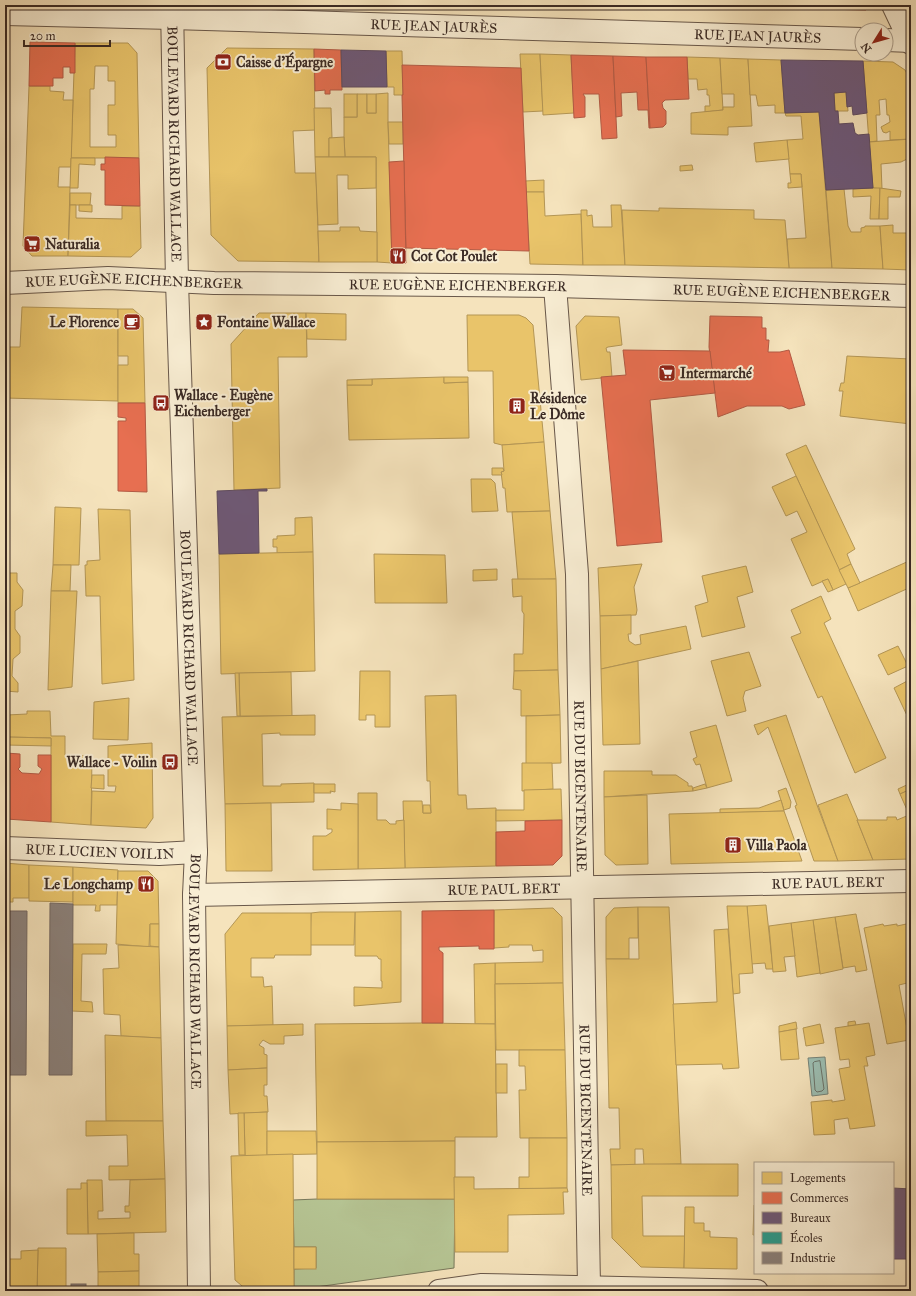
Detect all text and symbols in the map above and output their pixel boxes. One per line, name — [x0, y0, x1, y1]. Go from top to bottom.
street label: RUE JEAN JAURÈS — [370, 16, 497, 37]
scale bar — [24, 22, 110, 48]
north arrow — [854, 22, 894, 62]
street label: BOULEVARD RICHARD WALLACE — [163, 26, 185, 262]
street label: RUE JEAN JAURÈS — [694, 26, 821, 47]
text: 20 m — [30, 29, 56, 43]
text: N — [858, 40, 874, 55]
bank icon: Caisse d'Épargne — [213, 52, 233, 72]
place label: Caisse d'Épargne — [236, 52, 333, 72]
supermarket icon: Naturalia — [22, 234, 42, 254]
place label: Naturalia — [45, 236, 101, 253]
restaurant icon: Cot Cot Poulet — [388, 246, 408, 266]
place label: Cot Cot Poulet — [411, 248, 497, 265]
street label: RUE EUGÈNE EICHENBERGER — [25, 268, 244, 292]
street label: RUE EUGÈNE EICHENBERGER — [349, 275, 568, 295]
street label: RUE EUGÈNE EICHENBERGER — [673, 281, 892, 304]
cafe icon: Le Florence — [122, 312, 142, 332]
place icon: Fontaine Wallace — [194, 312, 214, 332]
place label: Le Florence — [50, 314, 119, 331]
place label: Fontaine Wallace — [217, 314, 316, 331]
supermarket icon: Intermarché — [657, 363, 677, 383]
place label: Intermarché — [680, 365, 753, 382]
place label: Wallace - Eugène Eichenberger — [174, 387, 273, 421]
place label: Résidence Le Dôme — [530, 390, 587, 423]
bus stop icon: Wallace - Eugène Eichenberger — [151, 393, 171, 413]
building icon: Résidence Le Dôme — [507, 396, 527, 416]
street label: BOULEVARD RICHARD WALLACE — [176, 530, 201, 766]
street label: RUE DU BICENTENAIRE — [570, 700, 590, 872]
bus stop icon: Wallace - Voilin — [160, 752, 180, 772]
place label: Wallace - Voilin — [66, 754, 157, 771]
building icon: Villa Paola — [723, 835, 743, 855]
place label: Villa Paola — [745, 837, 808, 854]
street label: RUE LUCIEN VOILIN — [25, 841, 175, 863]
street label: BOULEVARD RICHARD WALLACE — [185, 853, 204, 1090]
restaurant icon: Le Longchamp — [136, 874, 156, 894]
street label: RUE PAUL BERT — [771, 874, 885, 893]
place label: Le Longchamp — [44, 876, 133, 894]
street label: RUE PAUL BERT — [447, 880, 561, 899]
street label: RUE DU BICENTENAIRE — [576, 1024, 595, 1196]
legend — [754, 1162, 894, 1274]
text: Logements — [790, 1171, 846, 1186]
text: Commerces — [790, 1191, 848, 1205]
text: Bureaux — [790, 1211, 831, 1225]
text: Écoles — [790, 1229, 822, 1245]
text: Industrie — [790, 1251, 835, 1265]

